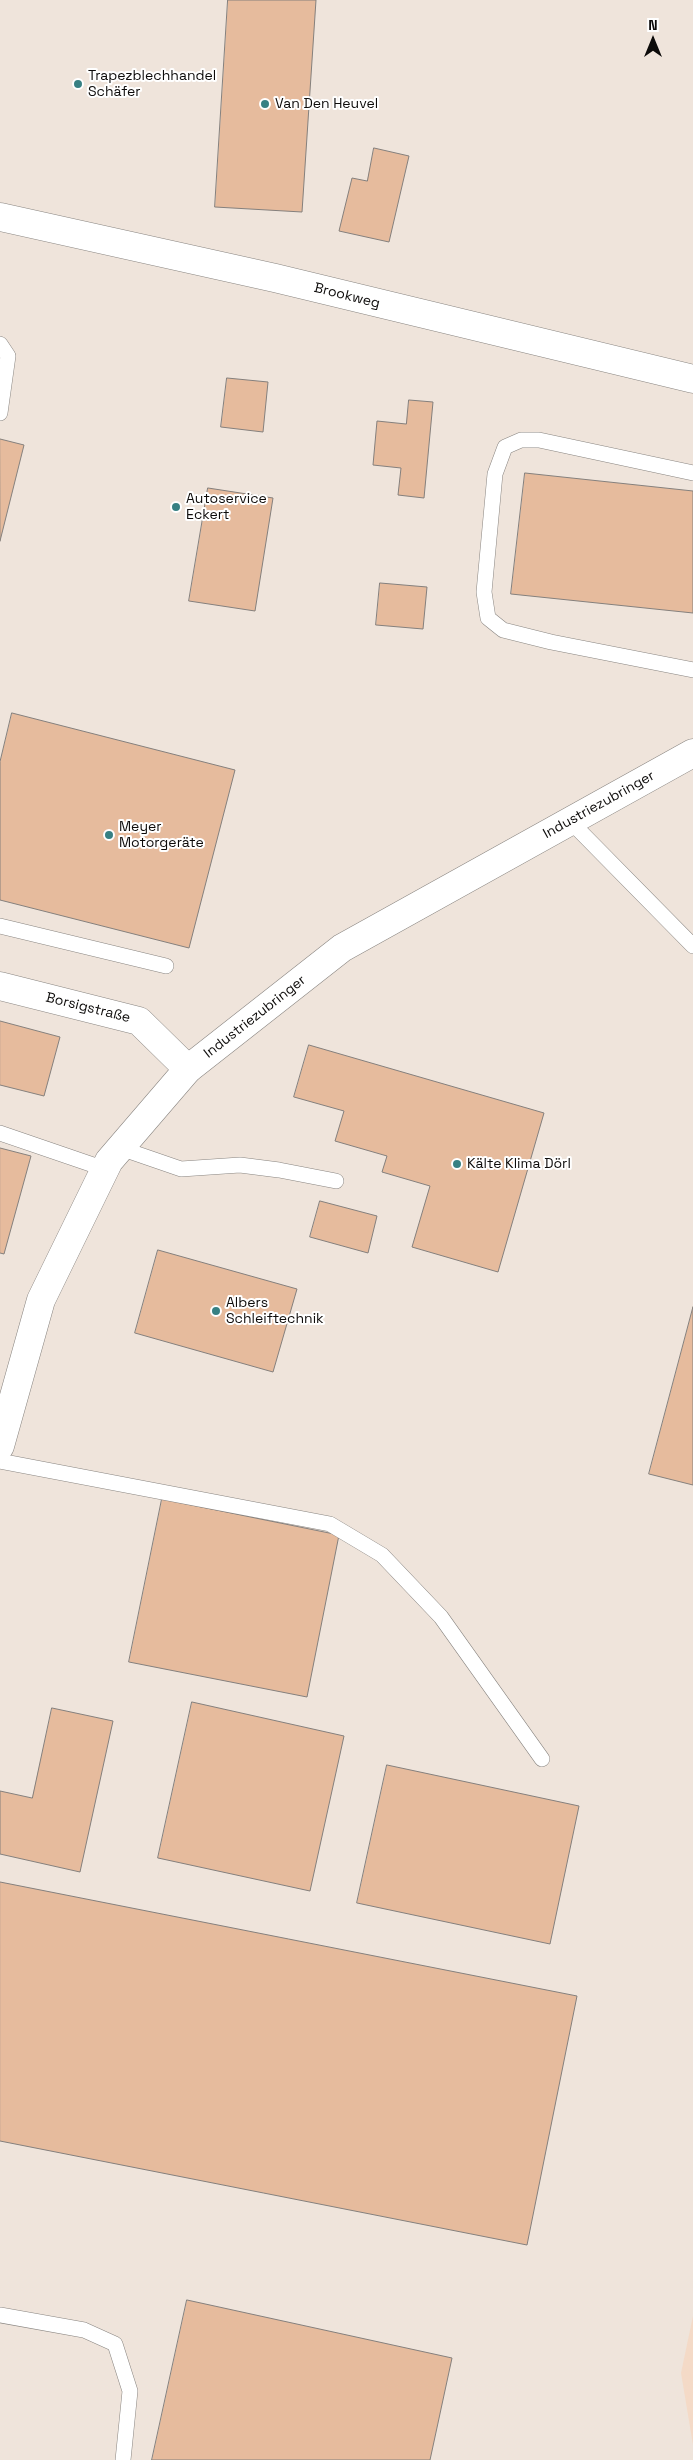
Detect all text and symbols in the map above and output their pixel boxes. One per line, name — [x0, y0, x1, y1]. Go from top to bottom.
north arrow — [628, 15, 678, 65]
text: N — [648, 16, 658, 34]
place label: Trapezblechhandel Schäfer — [88, 68, 216, 100]
marker: Trapezblechhandel Schäfer — [72, 78, 84, 90]
place label: Van Den Heuvel — [275, 96, 378, 112]
marker: Van Den Heuvel — [259, 98, 271, 110]
street label: Brookweg — [312, 280, 382, 312]
place label: Autoservice Eckert — [186, 491, 267, 524]
marker: Autoservice Eckert — [170, 501, 182, 513]
street label: Industriezubringer — [540, 767, 658, 843]
place label: Meyer Motorgeräte — [119, 819, 204, 852]
marker: Meyer Motorgeräte — [103, 829, 115, 841]
street label: Industriezubringer — [201, 972, 309, 1062]
street label: Borsigstraße — [44, 989, 132, 1027]
place label: Kälte Klima Dörl — [467, 1156, 571, 1172]
marker: Kälte Klima Dörl — [451, 1158, 463, 1170]
place label: Albers Schleiftechnik — [226, 1295, 324, 1328]
marker: Albers Schleiftechnik — [210, 1305, 222, 1317]

